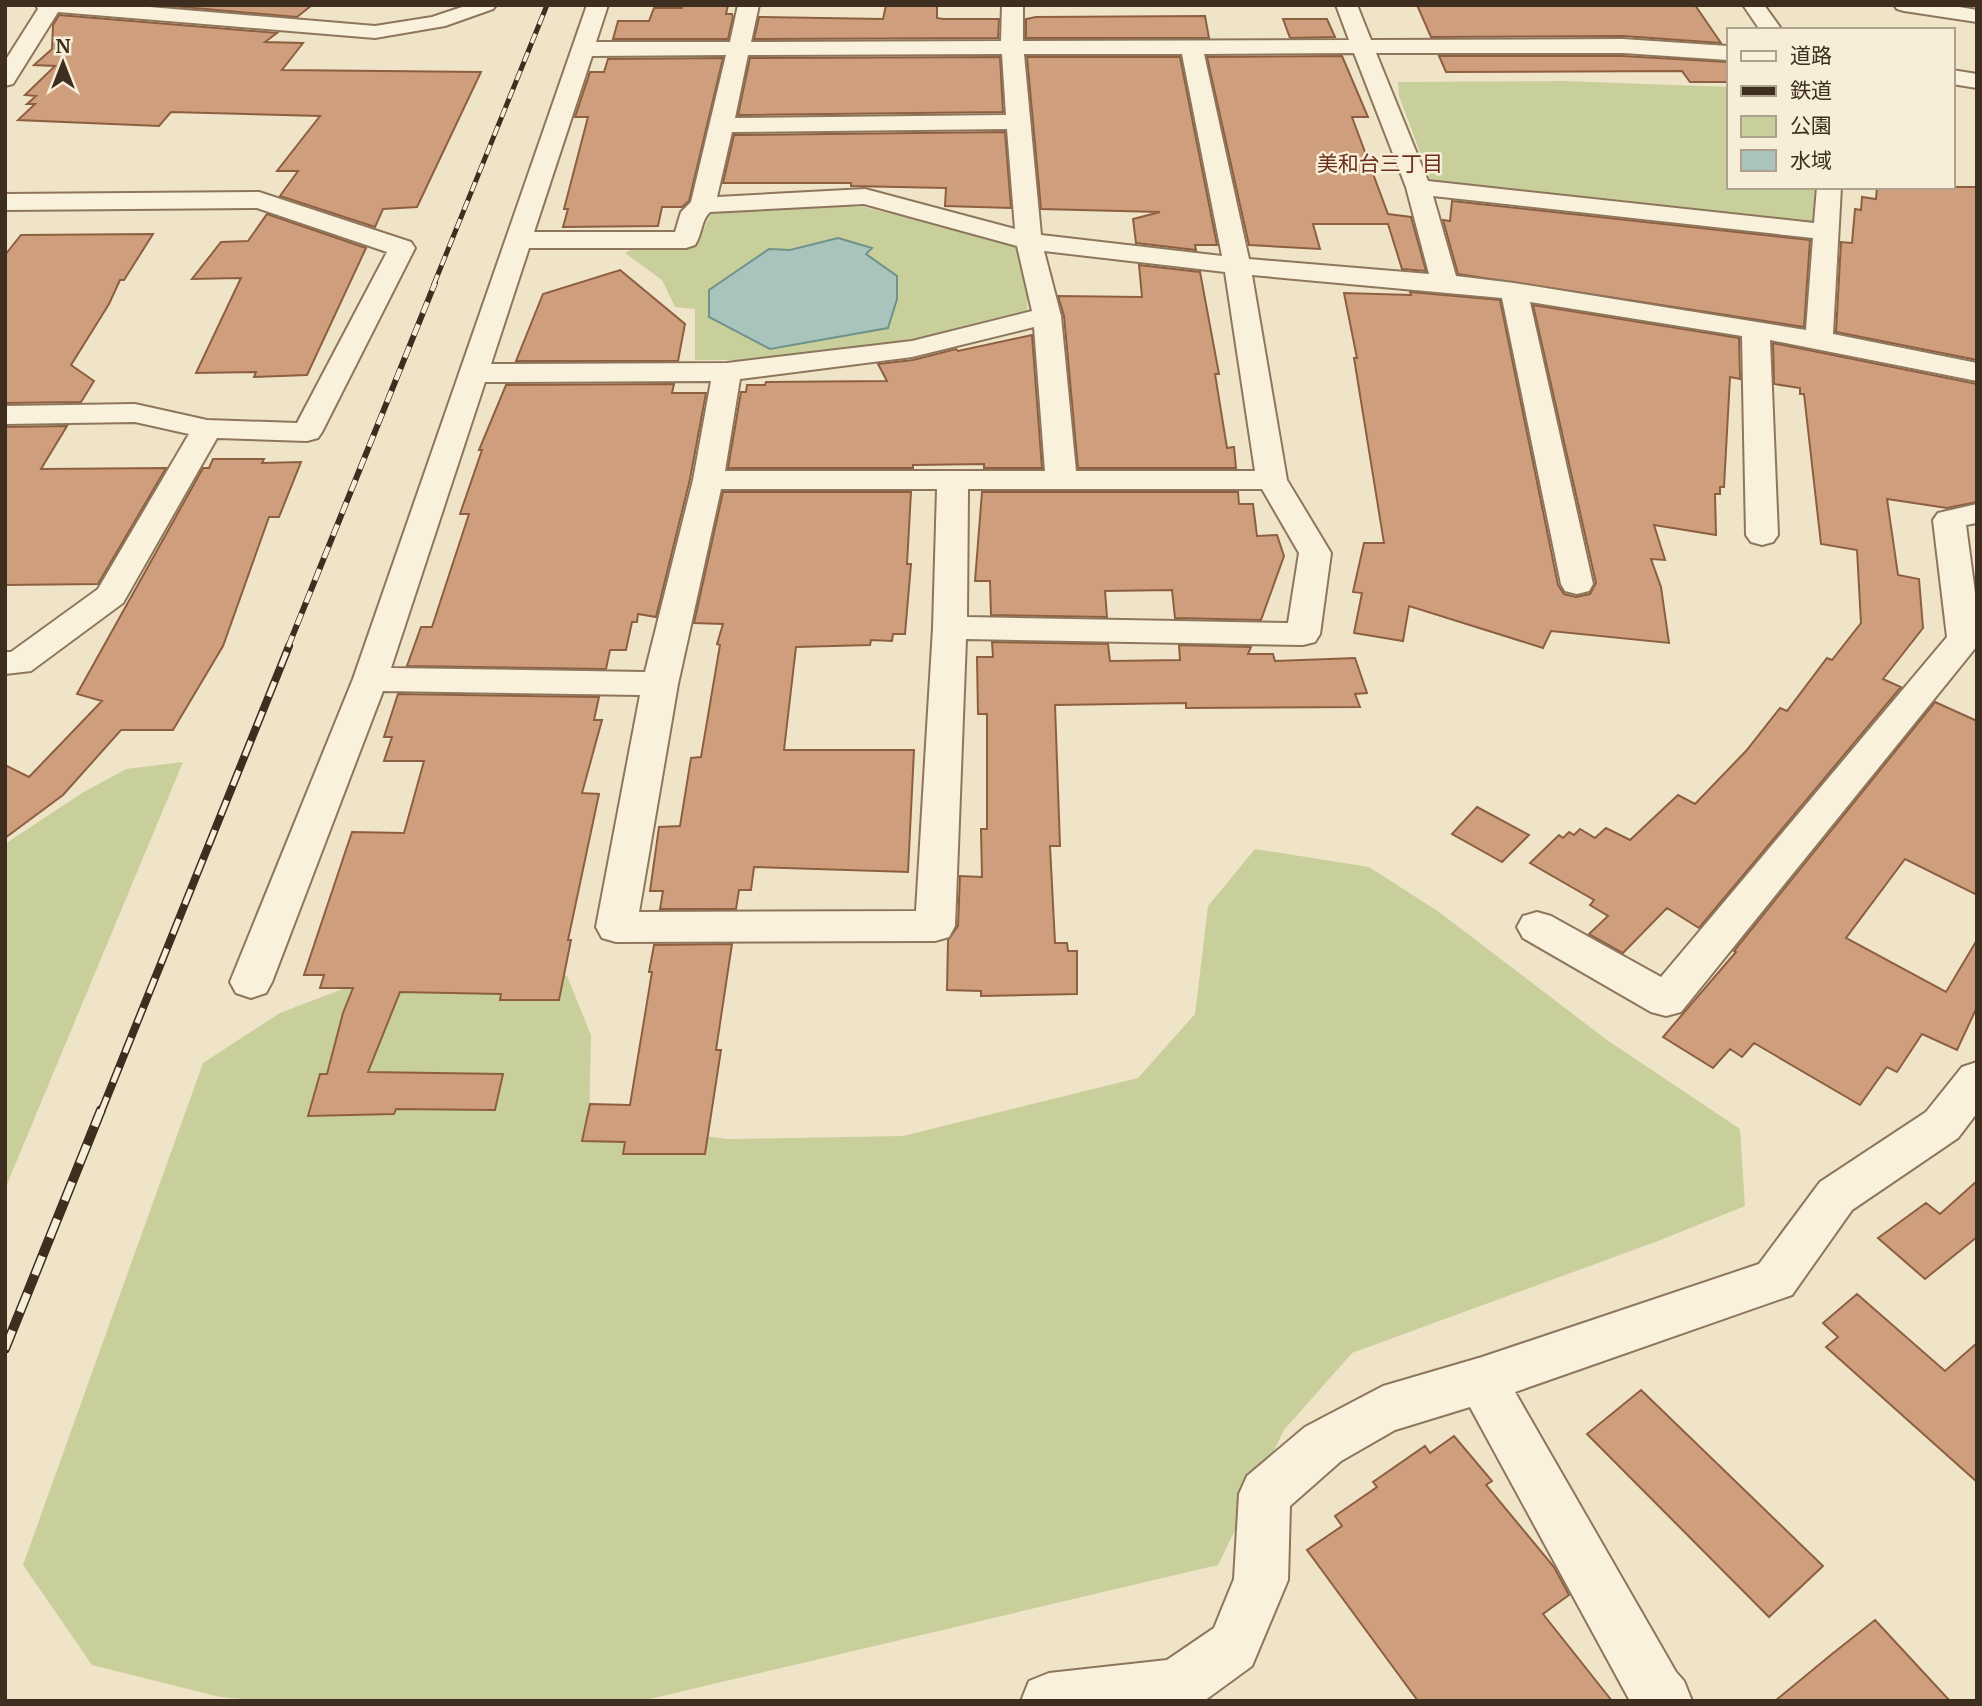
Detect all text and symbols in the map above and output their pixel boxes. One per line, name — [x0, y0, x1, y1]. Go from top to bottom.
north arrow — [28, 28, 98, 98]
legend — [1727, 28, 1954, 189]
text: N — [55, 34, 71, 58]
text: 道路 — [1790, 42, 1832, 69]
text: 鉄道 — [1790, 77, 1832, 104]
text: 公園 — [1790, 112, 1832, 139]
text: 水域 — [1790, 147, 1832, 174]
district label: 美和台三丁目 — [1317, 150, 1443, 177]

